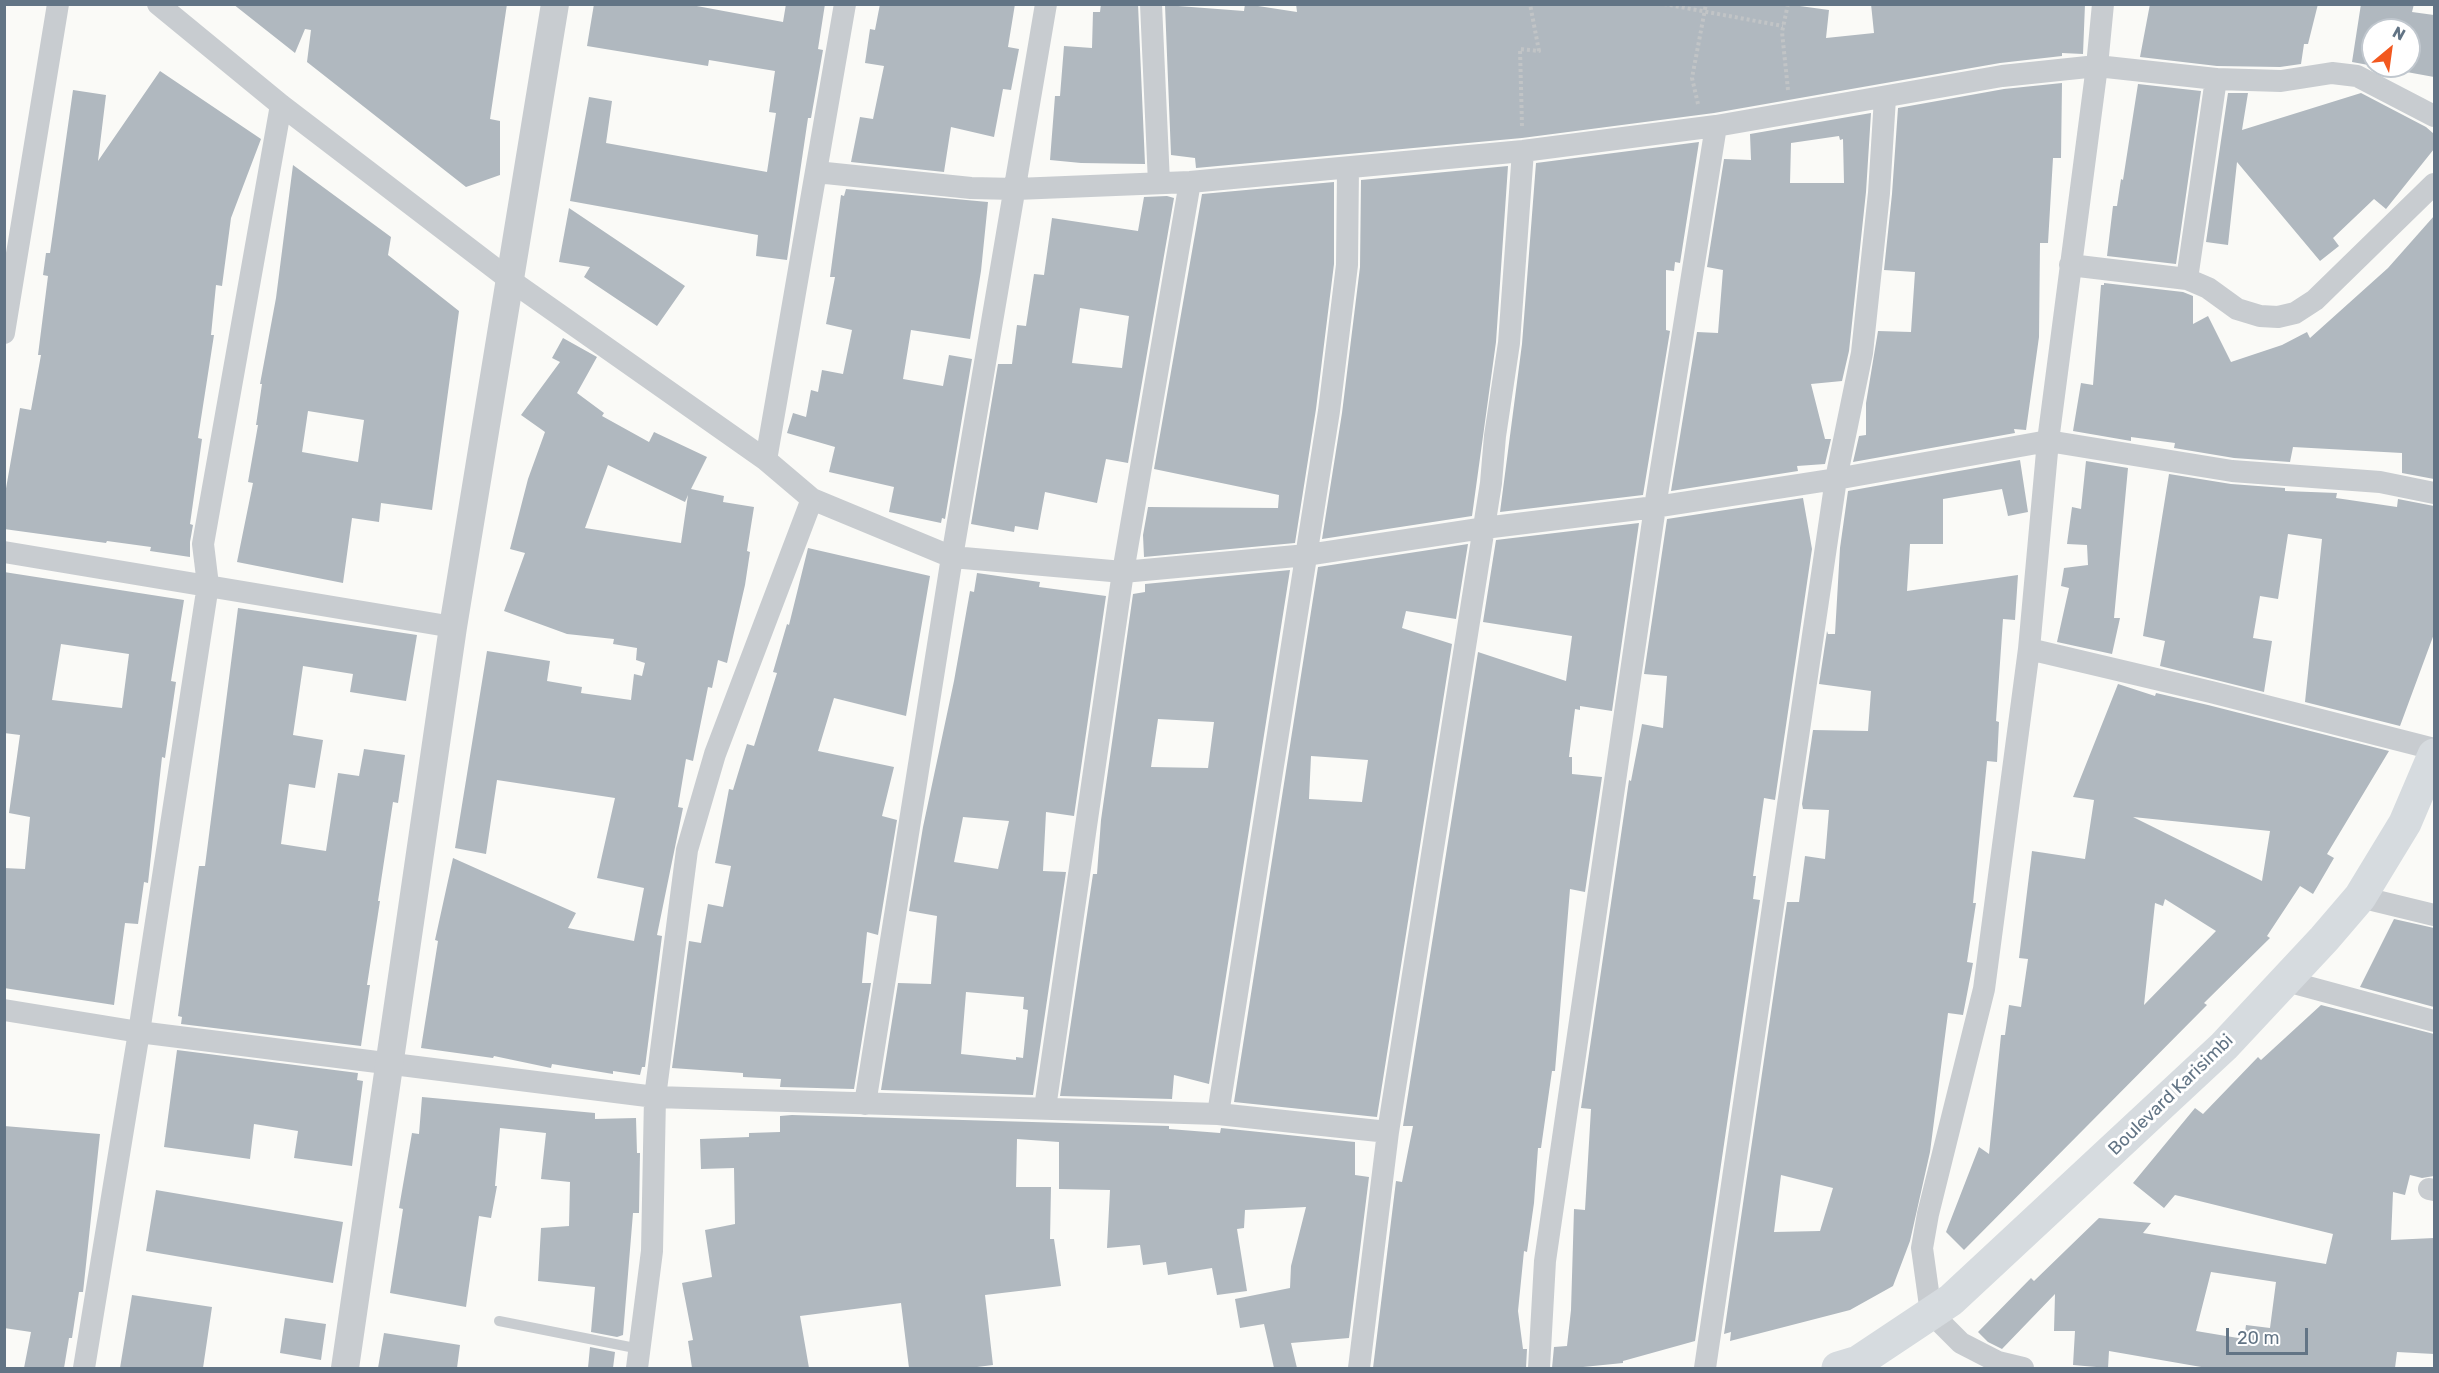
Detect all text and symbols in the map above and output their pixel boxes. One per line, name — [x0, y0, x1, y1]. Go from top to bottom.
north arrow — [2361, 18, 2421, 78]
text: N — [2389, 22, 2409, 45]
street label: Boulevard Karisimbi — [2104, 1030, 2238, 1160]
scale bar — [2229, 1316, 2312, 1354]
text: 20 m — [2237, 1327, 2279, 1349]

